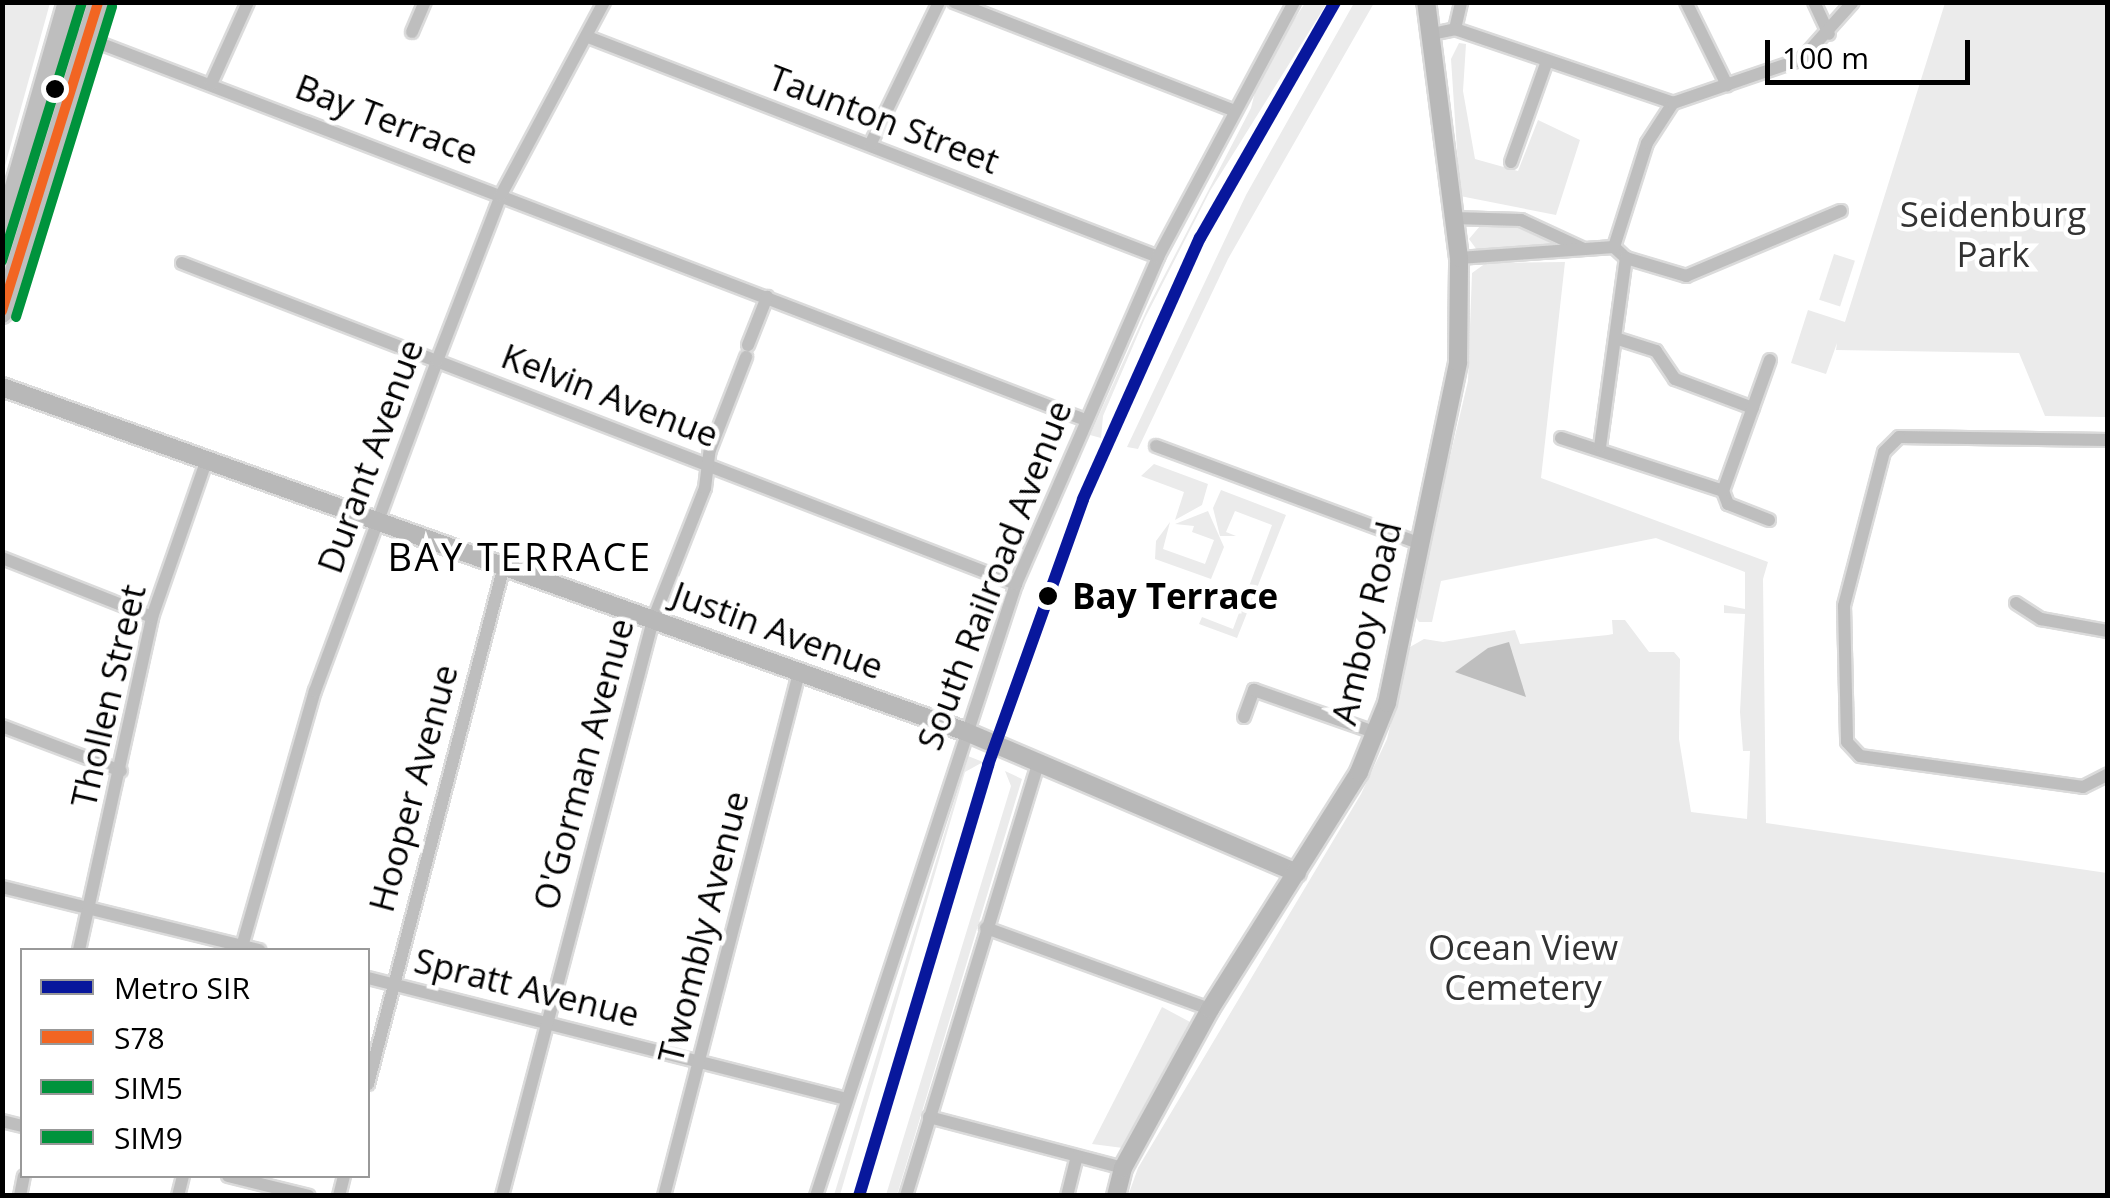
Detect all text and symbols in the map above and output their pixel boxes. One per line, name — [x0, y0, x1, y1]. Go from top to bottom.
scale bar — [1770, 20, 1975, 82]
text: 100 m — [1782, 37, 1869, 78]
street label: Taunton Street — [763, 56, 1005, 182]
street label: Bay Terrace — [290, 65, 484, 173]
unlabelled marker — [45, 79, 65, 99]
park label: Seidenburg Park — [1900, 193, 2086, 275]
street label: Durant Avenue — [308, 333, 432, 579]
street label: Kelvin Avenue — [496, 334, 724, 456]
street label: South Railroad Avenue — [908, 394, 1080, 756]
street label: Amboy Road — [1322, 517, 1410, 729]
district label: BAY TERRACE — [387, 534, 653, 580]
street label: Justin Avenue — [667, 572, 889, 688]
place label: Bay Terrace — [1072, 575, 1278, 617]
street label: Thollen Street — [62, 580, 154, 812]
marker: Bay Terrace — [1033, 581, 1063, 611]
street label: O'Gorman Avenue — [524, 614, 642, 914]
street label: Hooper Avenue — [360, 660, 466, 916]
street label: Twombly Avenue — [649, 787, 757, 1067]
park label: Ocean View Cemetery — [1428, 926, 1618, 1008]
street label: Spratt Avenue — [410, 939, 644, 1035]
legend — [20, 948, 370, 1178]
text: Metro SIR — [114, 967, 250, 1008]
text: S78 — [114, 1017, 165, 1058]
text: SIM5 — [114, 1067, 183, 1108]
text: SIM9 — [114, 1117, 183, 1158]

